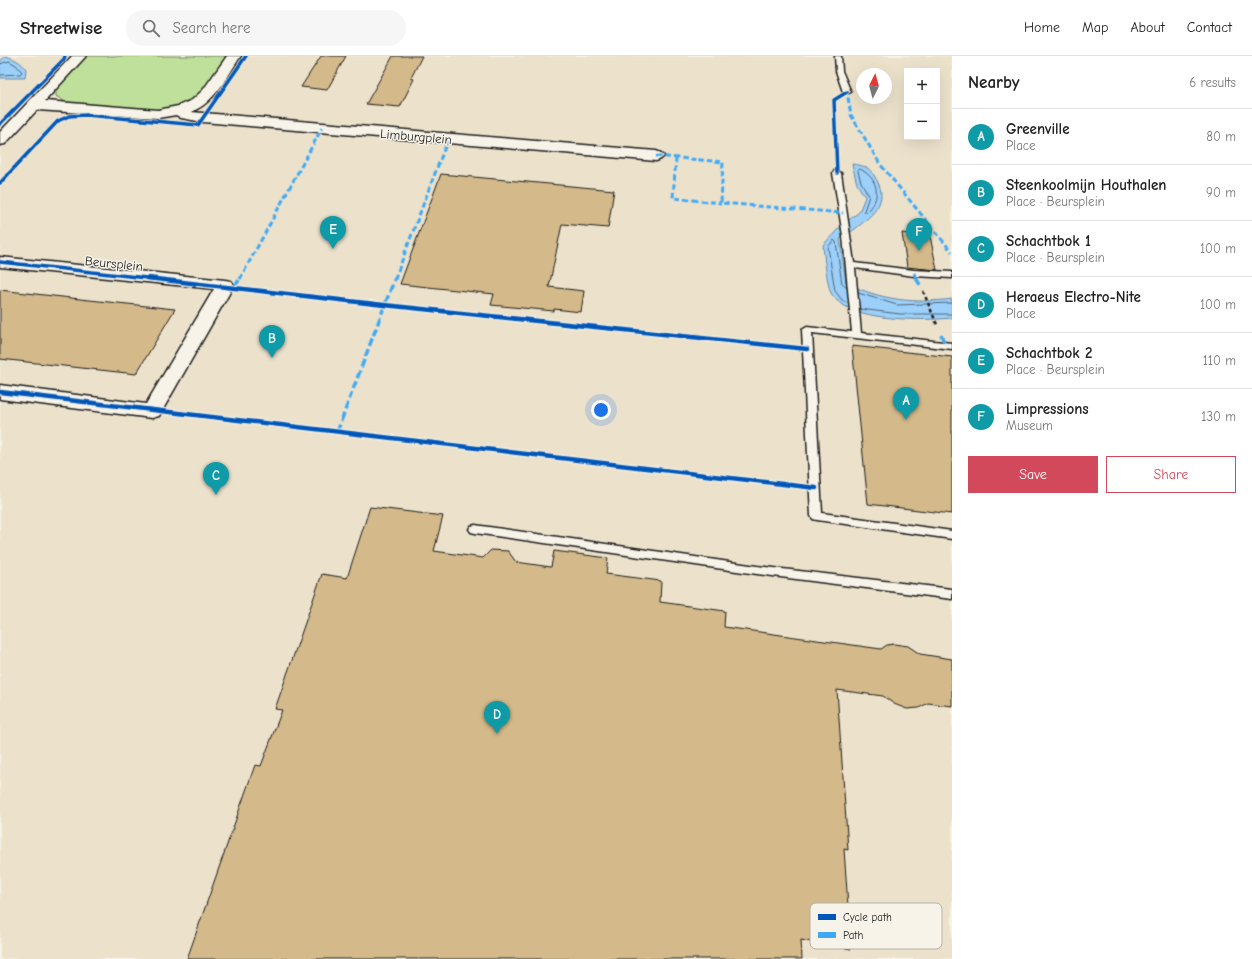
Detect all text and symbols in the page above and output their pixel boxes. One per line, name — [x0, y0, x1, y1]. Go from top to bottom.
search box — [126, 10, 406, 46]
text: Streetwise — [20, 17, 102, 39]
icon: search — [140, 17, 162, 39]
text: Search here — [172, 19, 250, 37]
text: Home — [1024, 19, 1060, 36]
text: Map — [1082, 19, 1108, 36]
text: About — [1130, 19, 1165, 36]
text: Contact — [1187, 19, 1232, 36]
north arrow — [856, 68, 892, 104]
map controls — [904, 68, 940, 140]
button: + — [904, 68, 940, 104]
text: Nearby — [968, 73, 1019, 92]
text: 6 results — [1189, 75, 1236, 90]
button: − — [904, 104, 940, 140]
text: Greenville — [1006, 120, 1070, 138]
street label: Limburgplein — [380, 126, 452, 147]
text: A — [977, 129, 985, 144]
text: 80 m — [1206, 129, 1236, 144]
text: Place — [1006, 138, 1036, 153]
text: Steenkoolmijn Houthalen — [1006, 176, 1167, 194]
text: B — [977, 185, 985, 200]
text: 90 m — [1206, 185, 1236, 200]
text: Place · Beursplein — [1006, 194, 1105, 209]
pin: E — [320, 216, 346, 249]
pin: F — [906, 218, 932, 251]
text: Schachtbok 1 — [1006, 232, 1091, 250]
text: C — [977, 241, 985, 256]
text: 100 m — [1200, 241, 1236, 256]
text: Place · Beursplein — [1006, 250, 1105, 265]
street label: Beursplein — [84, 253, 144, 274]
text: Heraeus Electro-Nite — [1006, 288, 1141, 306]
text: D — [977, 297, 985, 312]
text: 100 m — [1200, 297, 1236, 312]
text: Place — [1006, 306, 1036, 321]
pin: B — [259, 325, 285, 358]
text: Schachtbok 2 — [1006, 344, 1092, 362]
text: E — [977, 353, 985, 368]
text: 110 m — [1203, 353, 1236, 368]
text: Place · Beursplein — [1006, 362, 1105, 377]
pin: A — [893, 387, 919, 420]
your location — [591, 400, 611, 420]
text: Limpressions — [1006, 400, 1089, 418]
text: F — [977, 409, 985, 424]
text: 130 m — [1201, 409, 1236, 424]
text: Museum — [1006, 418, 1053, 433]
button: Save — [968, 456, 1098, 493]
button: Share — [1106, 456, 1236, 493]
pin: C — [203, 462, 229, 495]
pin: D — [484, 701, 510, 734]
legend — [810, 903, 942, 949]
text: Cycle path — [843, 911, 892, 924]
text: Path — [843, 929, 864, 942]

